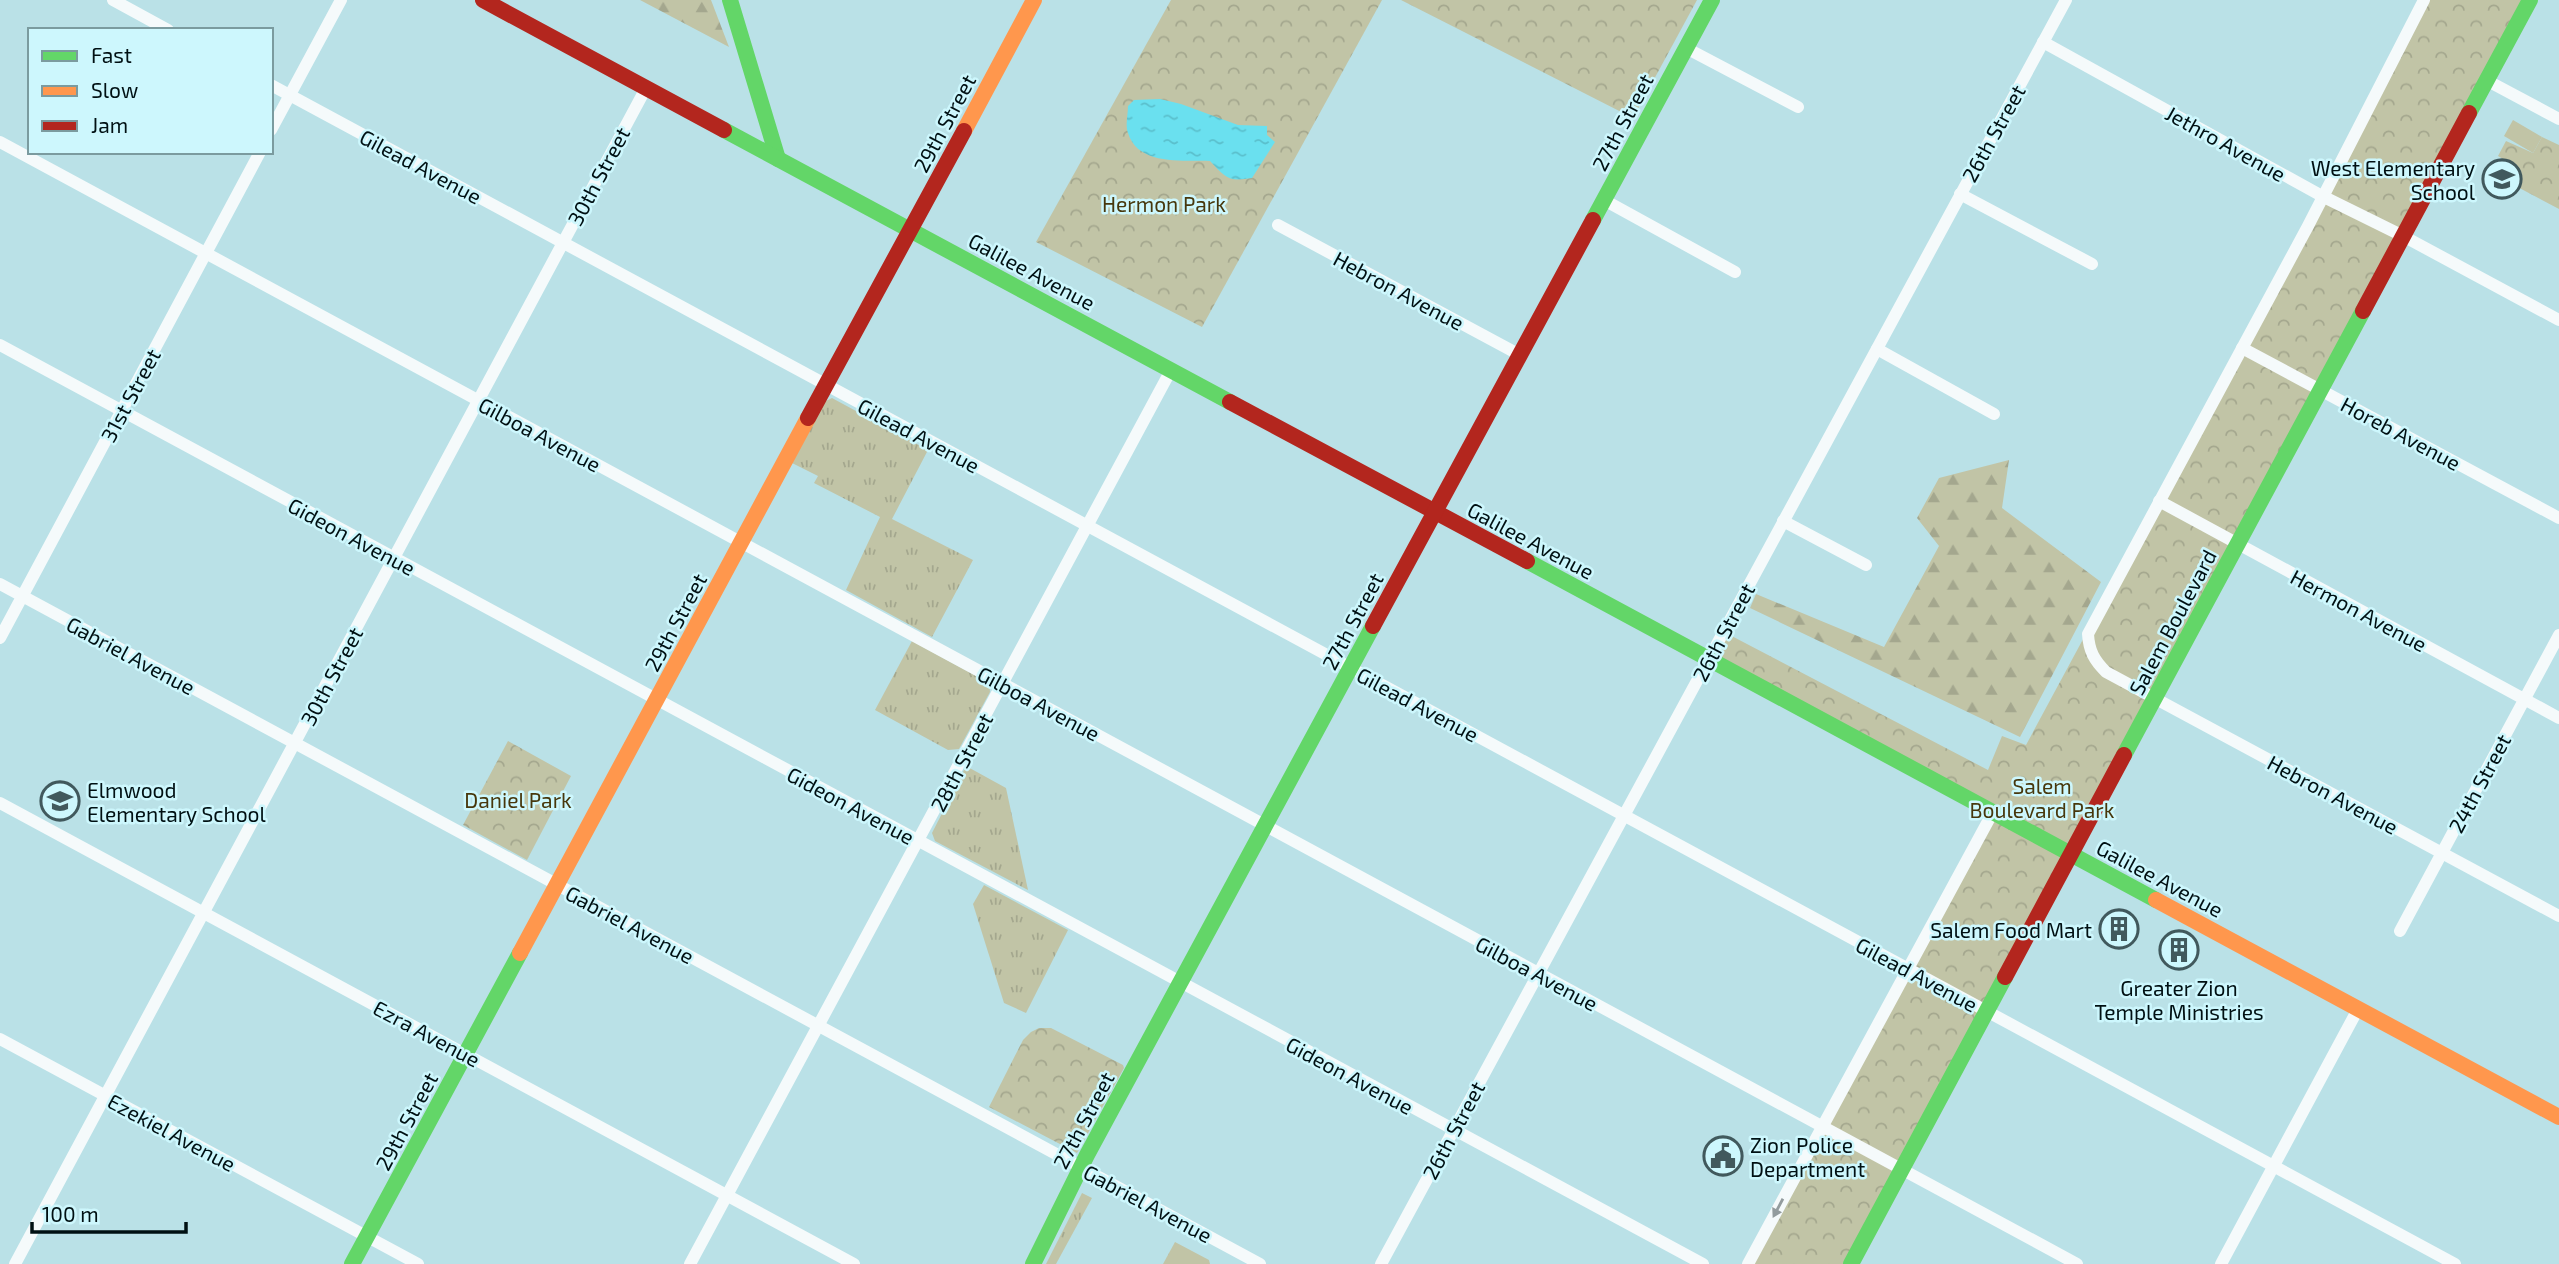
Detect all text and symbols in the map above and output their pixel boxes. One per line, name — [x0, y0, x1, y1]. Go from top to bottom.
legend — [28, 28, 273, 154]
text: Fast — [91, 42, 132, 67]
street label: 27th Street — [1586, 69, 1658, 175]
street label: 29th Street — [908, 70, 980, 176]
text: Slow — [91, 77, 138, 102]
street label: 26th Street — [1956, 80, 2030, 186]
street label: Jethro Avenue — [2162, 100, 2290, 186]
text: Jam — [91, 112, 128, 137]
street label: 30th Street — [562, 123, 634, 229]
street label: Gilead Avenue — [356, 124, 486, 208]
place label: West Elementary School — [2311, 155, 2476, 204]
school or university icon: West Elementary School — [2481, 158, 2523, 200]
park label: Hermon Park — [1102, 191, 1226, 216]
street label: Galilee Avenue — [965, 227, 1099, 315]
street label: Hebron Avenue — [1330, 245, 1468, 335]
street label: 31st Street — [95, 344, 165, 446]
street label: Gilboa Avenue — [475, 391, 605, 477]
street label: Horeb Avenue — [2337, 391, 2465, 475]
street label: Gilead Avenue — [854, 393, 984, 477]
street label: Gideon Avenue — [284, 492, 420, 580]
street label: Galilee Avenue — [1464, 496, 1598, 584]
street label: Salem Boulevard — [2123, 545, 2221, 699]
street label: Hermon Avenue — [2287, 564, 2431, 656]
street label: 27th Street — [1316, 568, 1388, 674]
street label: 29th Street — [639, 569, 711, 675]
street label: 26th Street — [1687, 579, 1759, 685]
street label: Gabriel Avenue — [63, 611, 199, 699]
street label: 30th Street — [295, 623, 367, 729]
street label: Gilboa Avenue — [974, 660, 1104, 746]
street label: Gilead Avenue — [1353, 662, 1483, 746]
street label: 28th Street — [925, 709, 997, 815]
street label: 24th Street — [2443, 729, 2515, 837]
street label: Hebron Avenue — [2264, 749, 2402, 839]
street label: Gideon Avenue — [783, 761, 919, 849]
park label: Salem Boulevard Park — [1970, 773, 2115, 822]
place label: Elmwood Elementary School — [87, 777, 267, 826]
school or university icon: Elmwood Elementary School — [39, 780, 81, 822]
park label: Daniel Park — [464, 787, 572, 812]
street label: Galilee Avenue — [2093, 834, 2227, 922]
street label: Gabriel Avenue — [562, 880, 698, 968]
building icon: Salem Food Mart — [2098, 908, 2140, 950]
place label: Salem Food Mart — [1930, 917, 2092, 942]
building icon: Greater Zion Temple Ministries — [2158, 929, 2200, 971]
street label: Gilboa Avenue — [1472, 930, 1602, 1016]
street label: Gilead Avenue — [1852, 932, 1982, 1016]
place label: Greater Zion Temple Ministries — [2094, 975, 2264, 1024]
street label: Ezra Avenue — [369, 995, 485, 1071]
street label: Gideon Avenue — [1282, 1031, 1418, 1119]
street label: 27th Street — [1047, 1067, 1119, 1173]
street label: 29th Street — [370, 1068, 442, 1174]
street label: 26th Street — [1417, 1077, 1489, 1183]
street label: Ezekiel Avenue — [104, 1088, 240, 1176]
place label: Zion Police Department — [1750, 1132, 1865, 1181]
public building icon: Zion Police Department — [1702, 1135, 1744, 1177]
street label: Gabriel Avenue — [1080, 1159, 1216, 1247]
scale bar — [32, 1190, 186, 1234]
one-way arrow — [1772, 1198, 1784, 1218]
text: 100 m — [42, 1201, 99, 1226]

